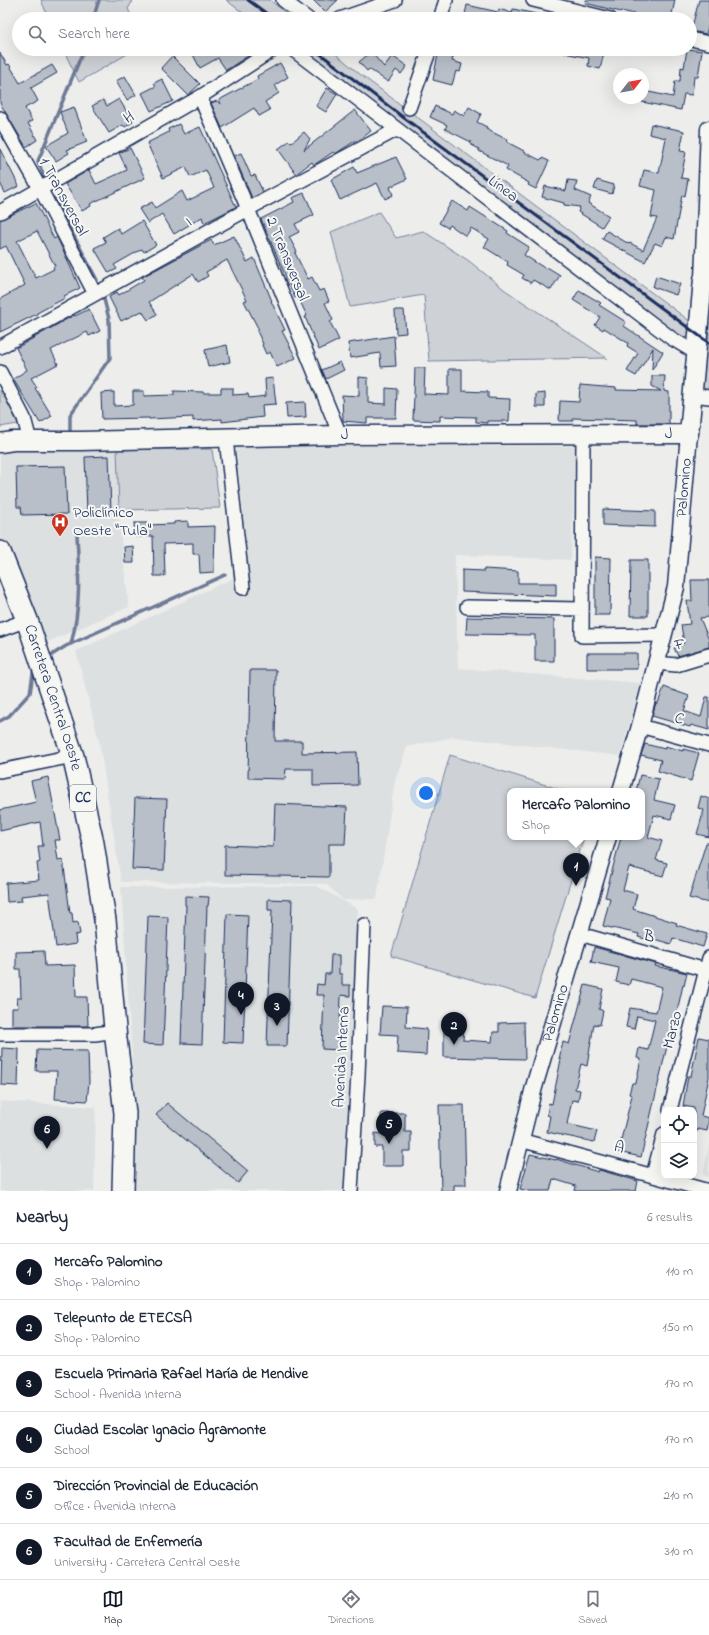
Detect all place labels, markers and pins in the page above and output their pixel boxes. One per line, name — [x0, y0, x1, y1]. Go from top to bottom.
place label: Policlínico Oeste "Tula" — [73, 501, 152, 543]
hospital icon: Policlínico Oeste "Tula" — [50, 512, 70, 537]
pin: 1 — [563, 853, 589, 886]
pin: 4 — [228, 982, 254, 1015]
pin: 3 — [264, 993, 290, 1026]
pin: 2 — [441, 1012, 467, 1045]
pin: 5 — [376, 1111, 402, 1144]
pin: 6 — [34, 1116, 60, 1149]

